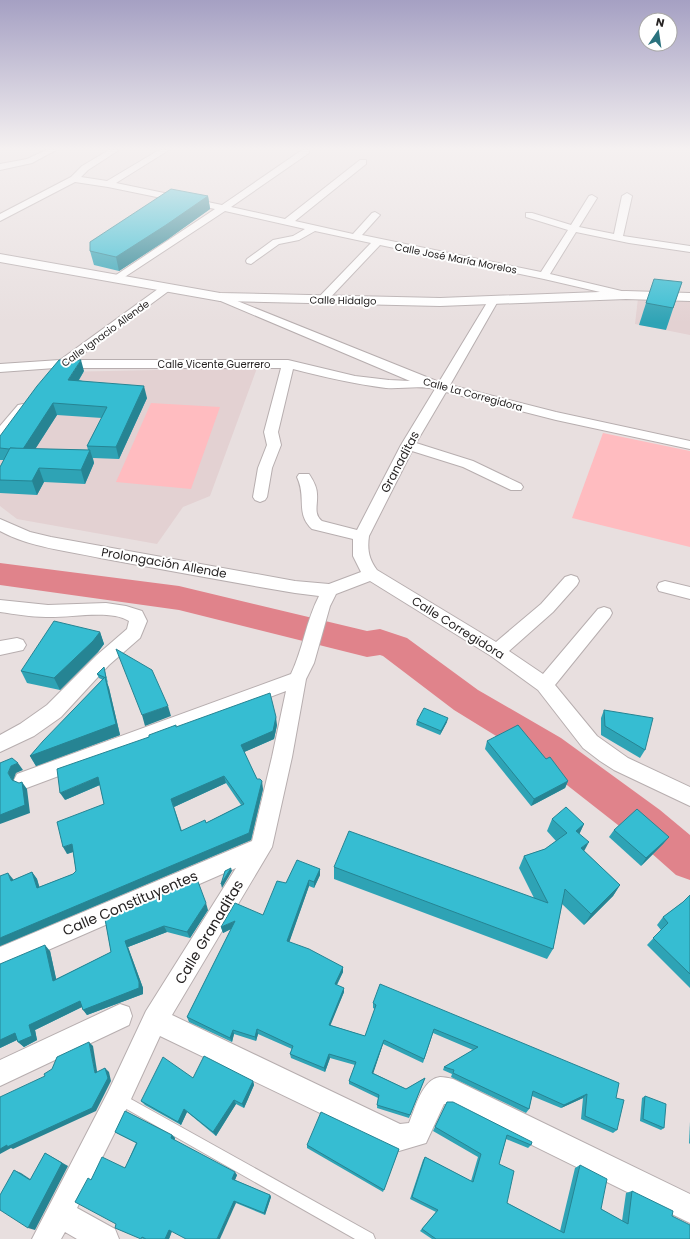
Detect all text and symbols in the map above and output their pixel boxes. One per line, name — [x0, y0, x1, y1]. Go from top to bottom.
north arrow — [638, 12, 678, 52]
text: N — [654, 14, 666, 31]
street label: Calle José María Morelos — [394, 239, 518, 278]
street label: Calle Hidalgo — [309, 292, 377, 309]
street label: Calle Ignacio Allende — [58, 296, 152, 370]
street label: Calle Vicente Guerrero — [158, 357, 270, 372]
street label: Calle La Corregidora — [421, 374, 524, 415]
street label: Granaditas — [376, 428, 423, 496]
street label: Prolongación Allende — [100, 543, 228, 582]
street label: Calle Corregidora — [409, 592, 508, 663]
street label: Calle Constituyentes — [59, 866, 201, 940]
street label: Calle Granaditas — [170, 876, 248, 988]

